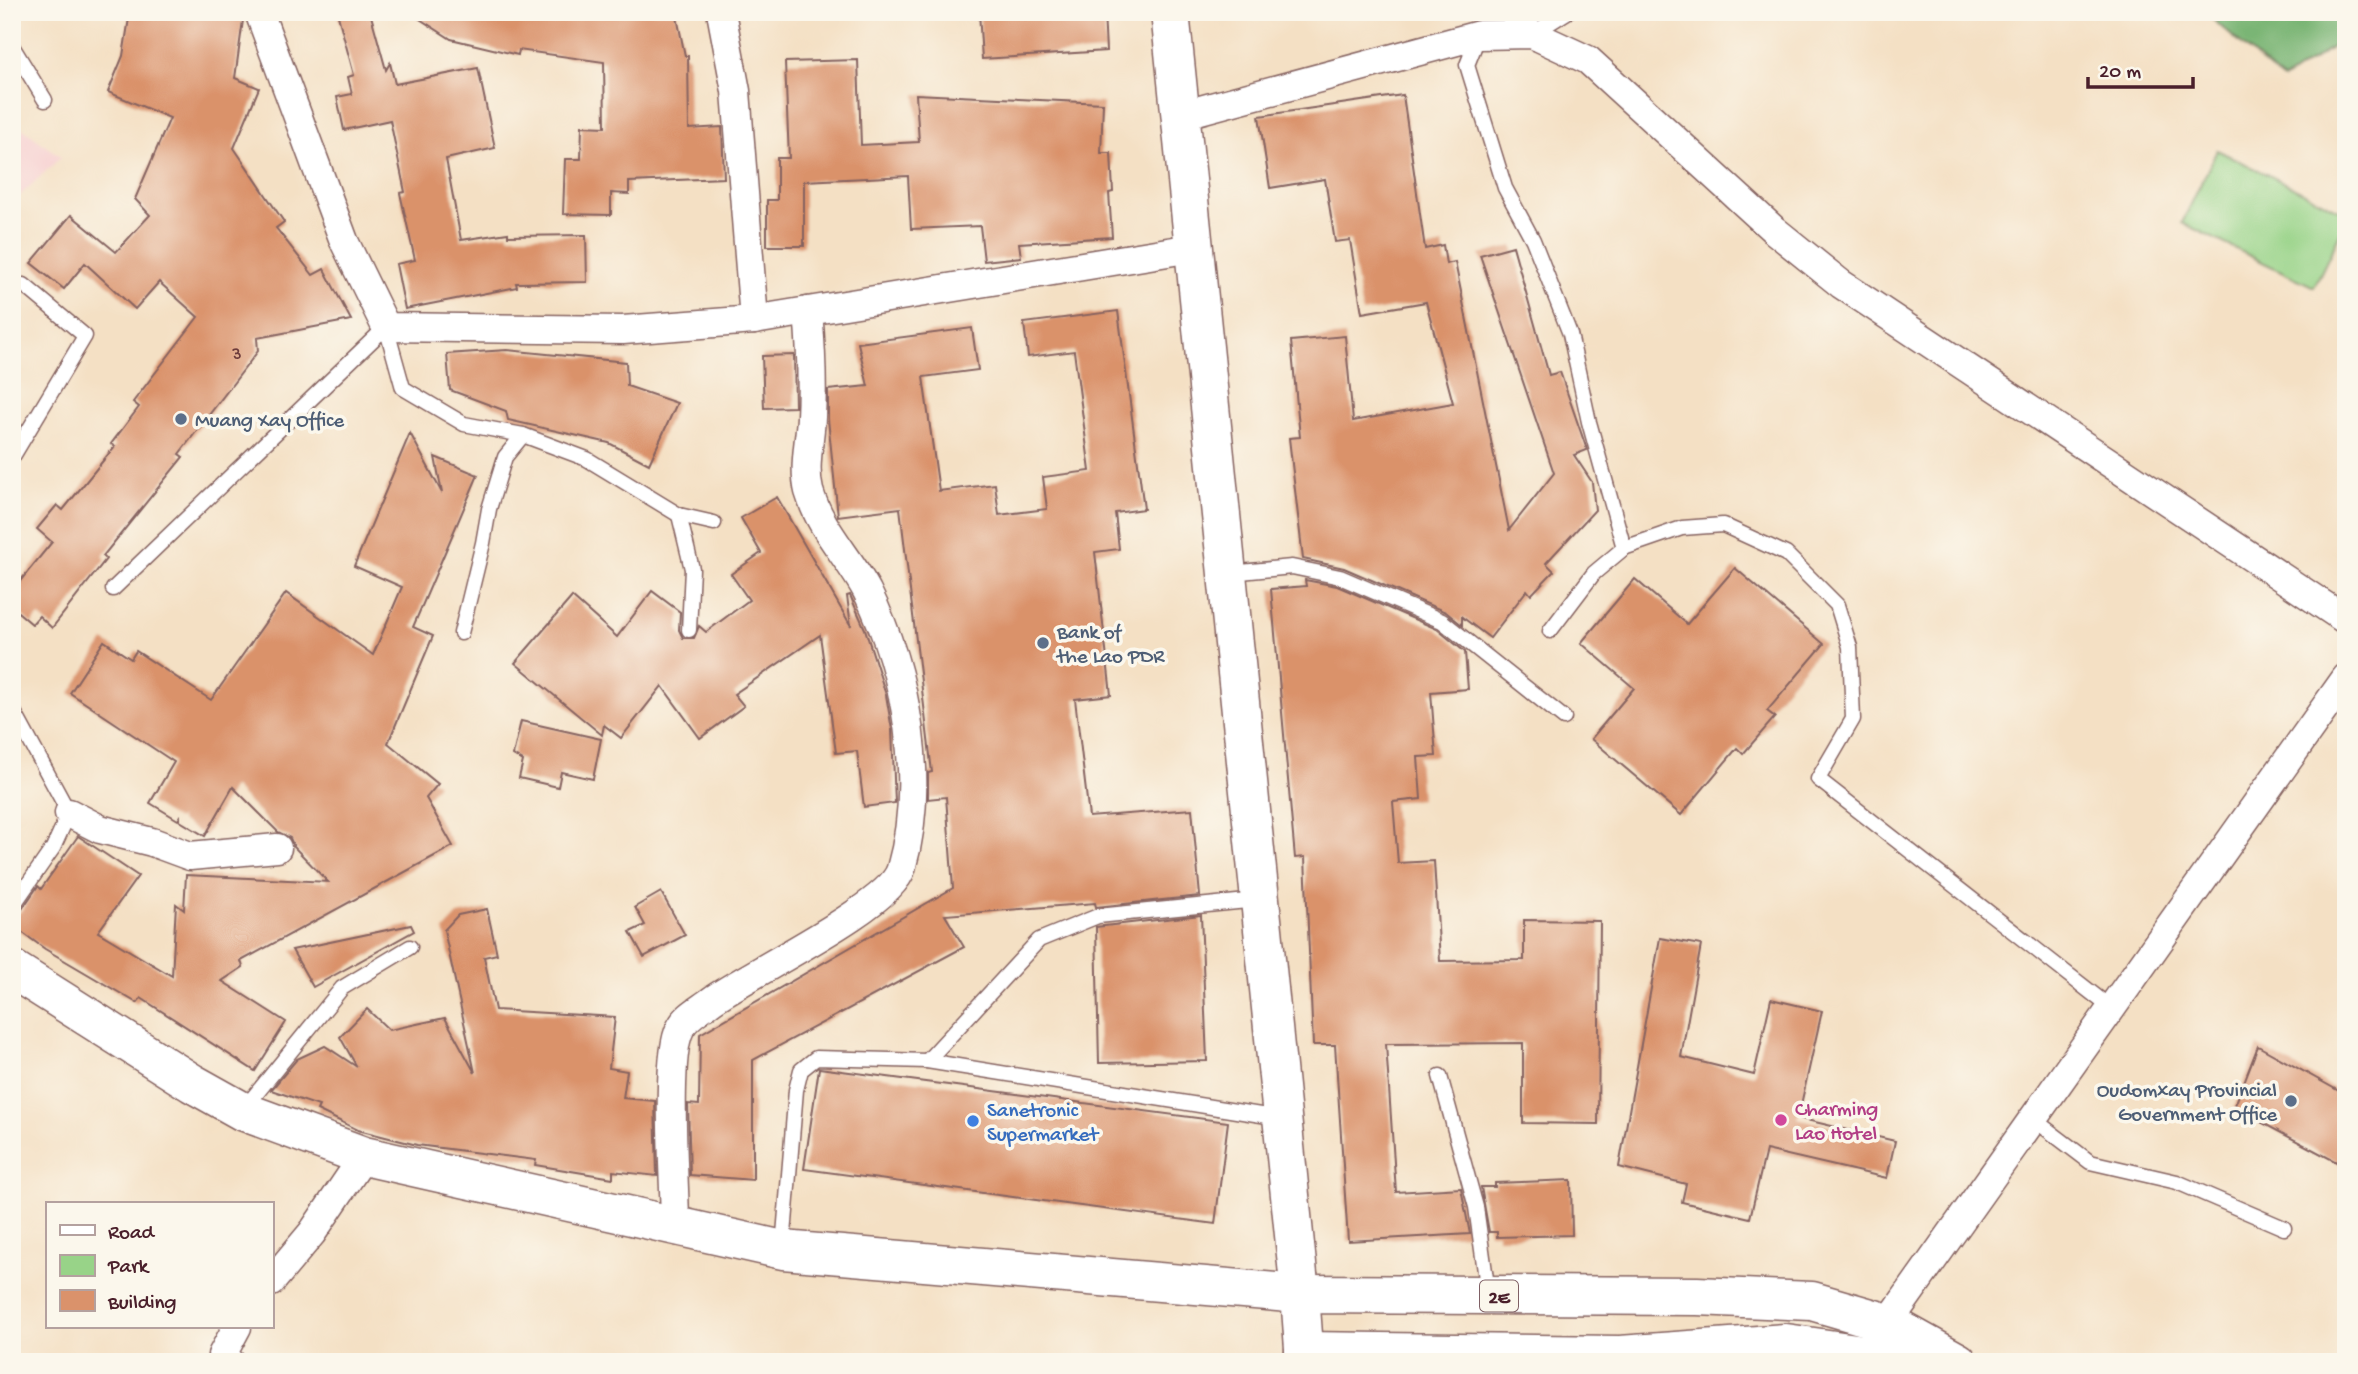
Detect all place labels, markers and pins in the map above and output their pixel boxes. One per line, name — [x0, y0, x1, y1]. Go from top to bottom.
place label: Muang Xay Office — [195, 410, 345, 435]
marker: Muang Xay Office — [173, 411, 189, 427]
place label: Bank of the Lao PDR — [1055, 622, 1165, 671]
marker: Bank of the Lao PDR — [1035, 635, 1051, 651]
place label: Oudomxay Provincial Government Office — [2097, 1080, 2278, 1129]
marker: Oudomxay Provincial Government Office — [2283, 1093, 2299, 1109]
place label: Charming Lao Hotel — [1795, 1099, 1878, 1148]
place label: Sanetronic Supermarket — [987, 1100, 1100, 1149]
marker: Charming Lao Hotel — [1773, 1112, 1789, 1128]
marker: Sanetronic Supermarket — [965, 1113, 981, 1129]

